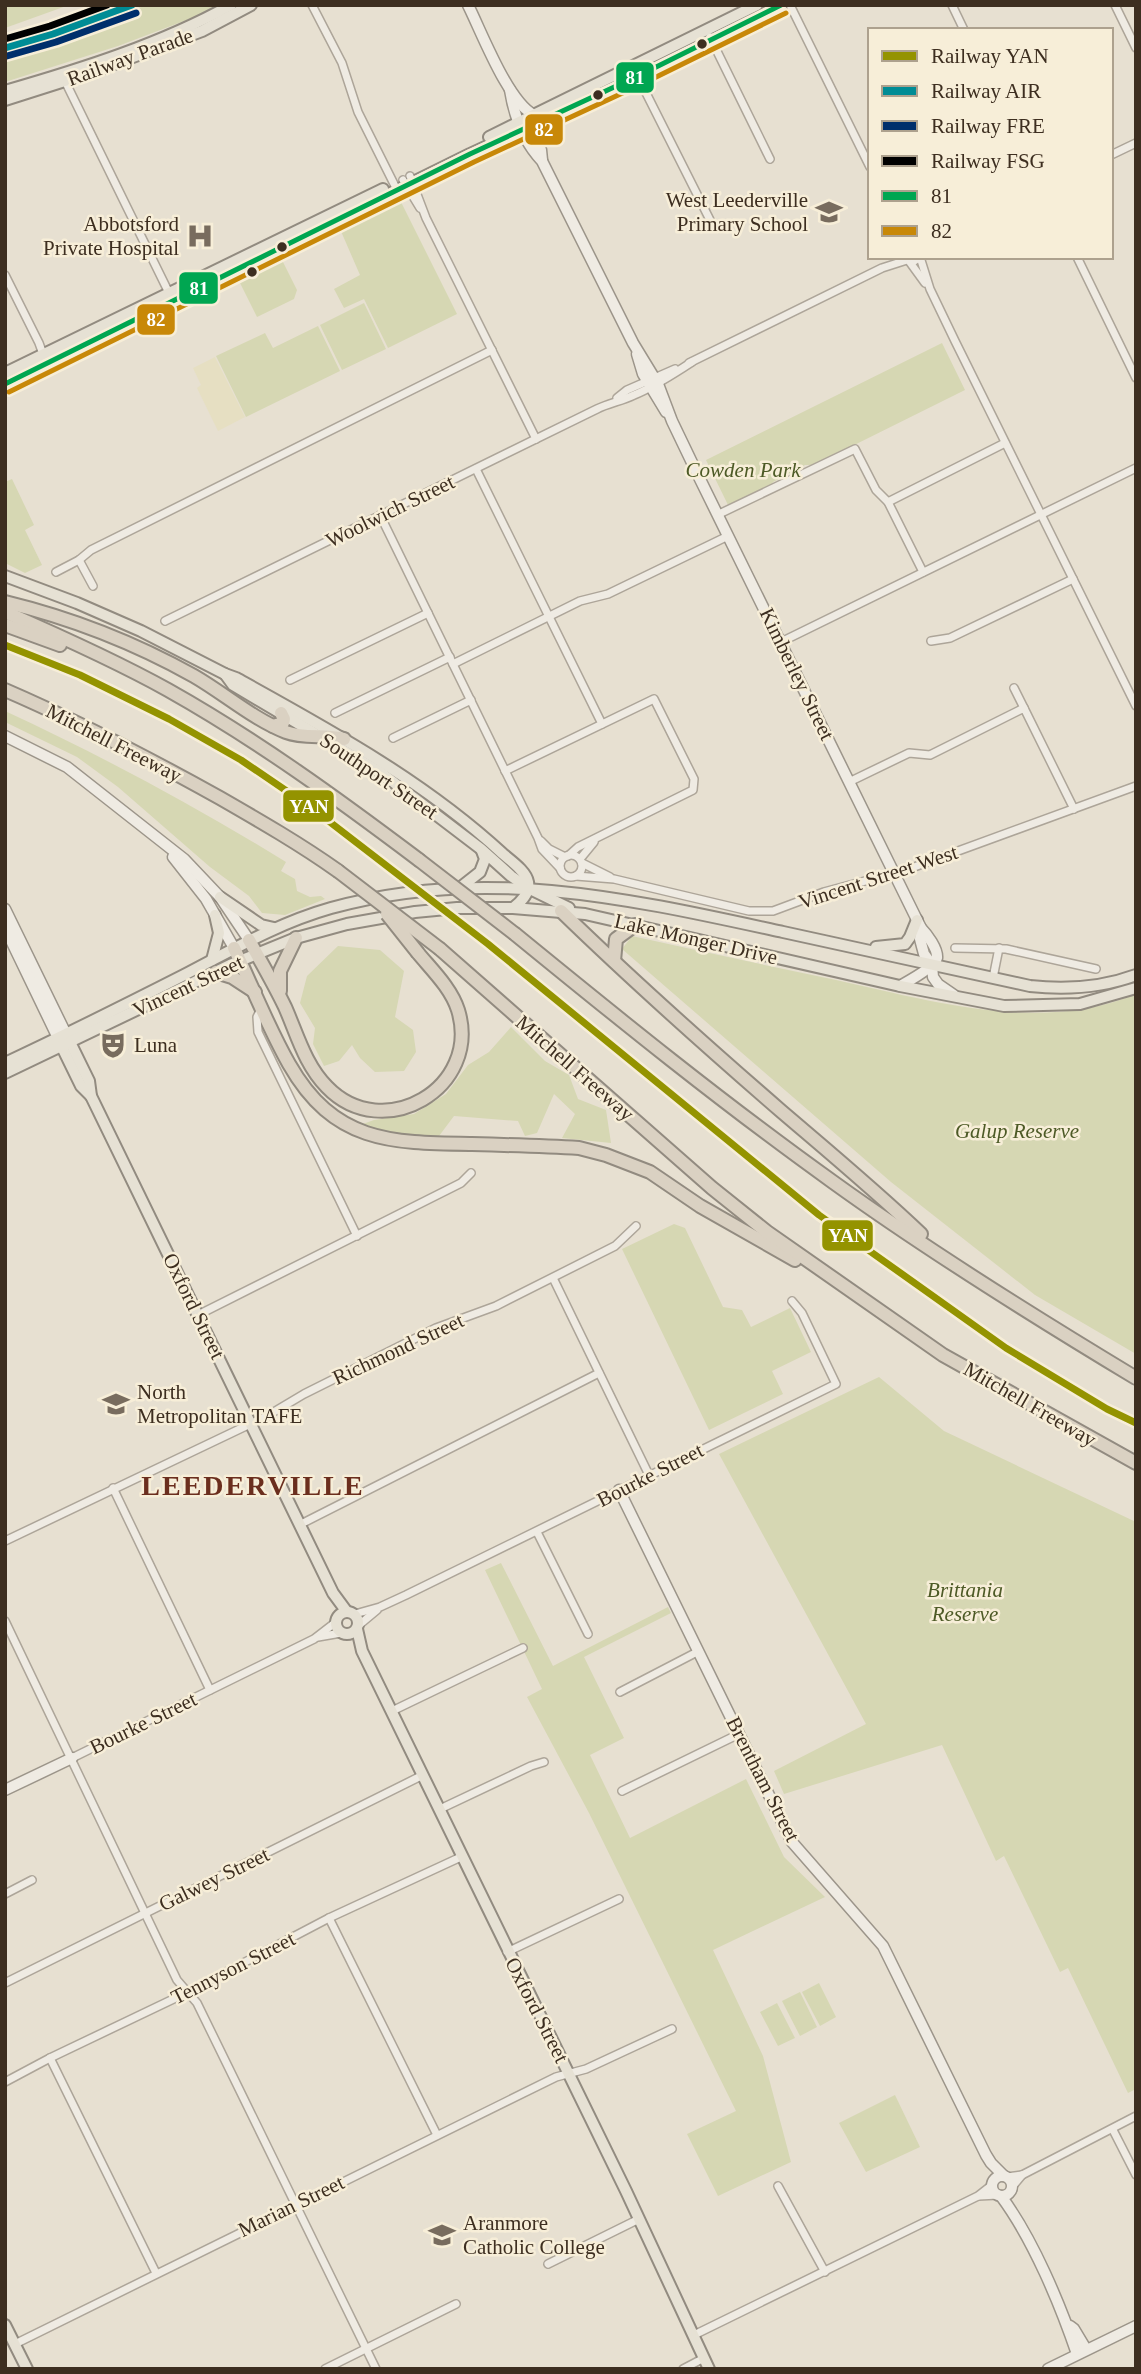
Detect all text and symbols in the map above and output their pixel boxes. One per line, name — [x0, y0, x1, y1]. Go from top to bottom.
street label: Railway Parade — [64, 23, 196, 91]
legend — [868, 28, 1113, 259]
unlabelled marker — [695, 37, 709, 51]
text: Railway YAN — [931, 44, 1049, 68]
line badge: 81 — [615, 61, 655, 94]
text: 81 — [626, 67, 645, 88]
text: Railway AIR — [931, 79, 1041, 103]
unlabelled marker — [591, 88, 605, 102]
line badge: 82 — [524, 113, 564, 146]
text: Railway FRE — [931, 114, 1045, 138]
text: 82 — [535, 119, 554, 140]
text: Railway FSG — [931, 149, 1045, 173]
text: 81 — [931, 184, 952, 208]
place label: West Leederville Primary School — [666, 188, 808, 236]
school or university icon: West Leederville Primary School — [814, 197, 844, 227]
place label: Abbotsford Private Hospital — [43, 212, 179, 260]
text: 82 — [931, 219, 952, 243]
hospital icon: Abbotsford Private Hospital — [185, 221, 215, 251]
unlabelled marker — [275, 240, 289, 254]
unlabelled marker — [245, 265, 259, 279]
line badge: 81 — [178, 271, 219, 305]
text: 81 — [190, 278, 209, 299]
line badge: 82 — [136, 303, 176, 336]
text: 82 — [147, 309, 166, 330]
park label: Cowden Park — [686, 458, 801, 482]
street label: Woolwich Street — [322, 469, 458, 552]
street label: Kimberley Street — [755, 604, 839, 744]
street label: Mitchell Freeway — [42, 699, 186, 788]
street label: Southport Street — [315, 728, 443, 824]
line badge: YAN — [282, 789, 335, 823]
text: YAN — [289, 796, 329, 817]
street label: Vincent Street West — [795, 840, 961, 914]
street label: Lake Monger Drive — [612, 909, 780, 969]
street label: Vincent Street — [129, 950, 247, 1022]
street label: Mitchell Freeway — [511, 1010, 639, 1126]
theatre icon: Luna — [98, 1030, 128, 1060]
place label: Luna — [134, 1033, 178, 1057]
park label: Galup Reserve — [955, 1119, 1079, 1143]
line badge: YAN — [821, 1219, 874, 1252]
text: YAN — [828, 1225, 868, 1246]
street label: Oxford Street — [158, 1249, 230, 1363]
street label: Richmond Street — [329, 1308, 467, 1390]
street label: Mitchell Freeway — [960, 1356, 1101, 1452]
place label: North Metropolitan TAFE — [137, 1380, 302, 1428]
school or university icon: North Metropolitan TAFE — [101, 1389, 131, 1419]
street label: Bourke Street — [593, 1438, 707, 1512]
district label: LEEDERVILLE — [141, 1470, 365, 1501]
park label: Brittania Reserve — [927, 1578, 1003, 1626]
street label: Bourke Street — [86, 1687, 201, 1759]
street label: Brentham Street — [721, 1712, 805, 1846]
street label: Galwey Street — [155, 1842, 273, 1916]
street label: Tennyson Street — [167, 1926, 299, 2009]
street label: Oxford Street — [500, 1953, 574, 2067]
street label: Marian Street — [234, 2170, 348, 2242]
place label: Aranmore Catholic College — [463, 2211, 605, 2259]
school or university icon: Aranmore Catholic College — [427, 2220, 457, 2250]

